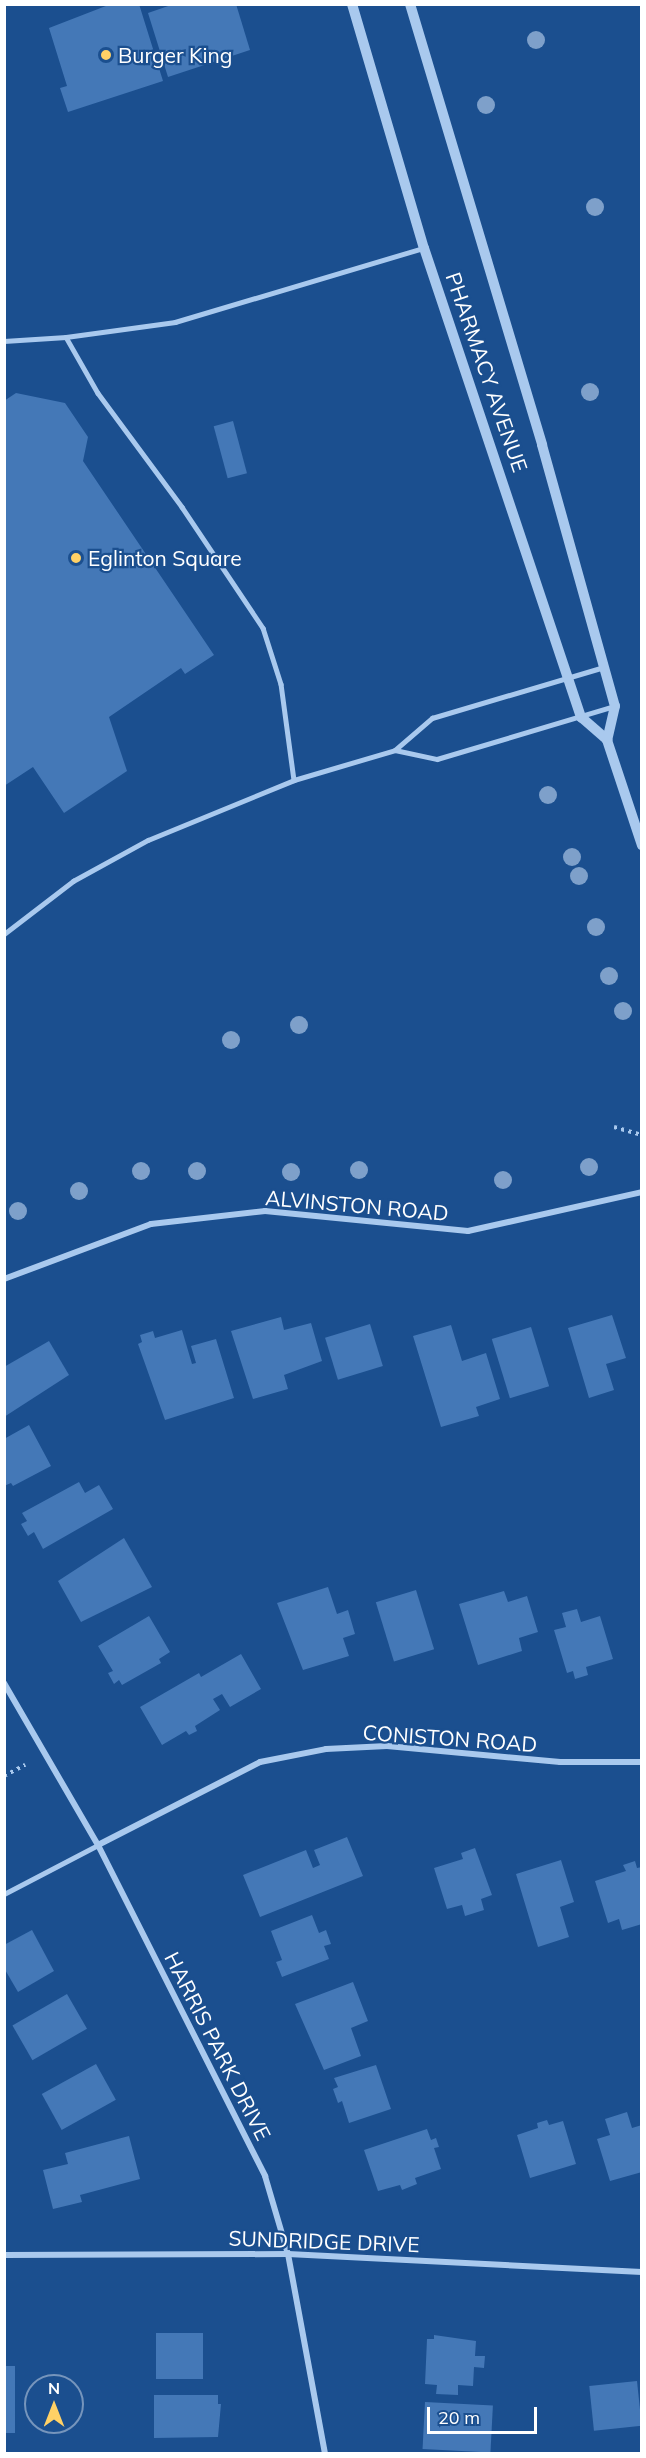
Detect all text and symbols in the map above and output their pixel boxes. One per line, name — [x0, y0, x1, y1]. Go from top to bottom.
place label: Burger King — [118, 42, 232, 68]
marker: Burger King — [99, 48, 113, 62]
street label: PHARMACY AVENUE — [441, 269, 533, 475]
place label: Eglinton Square — [88, 545, 242, 571]
marker: Eglinton Square — [69, 551, 83, 565]
street label: ALVINSTON ROAD — [264, 1184, 450, 1226]
street label: CONISTON ROAD — [362, 1719, 538, 1757]
street label: HARRIS PARK DRIVE — [160, 1948, 276, 2144]
street label: SUNDRIDGE DRIVE — [228, 2225, 420, 2257]
north arrow — [24, 2374, 84, 2434]
text: N — [48, 2378, 60, 2398]
scale bar — [430, 2395, 540, 2433]
text: 20 m — [438, 2406, 480, 2429]

